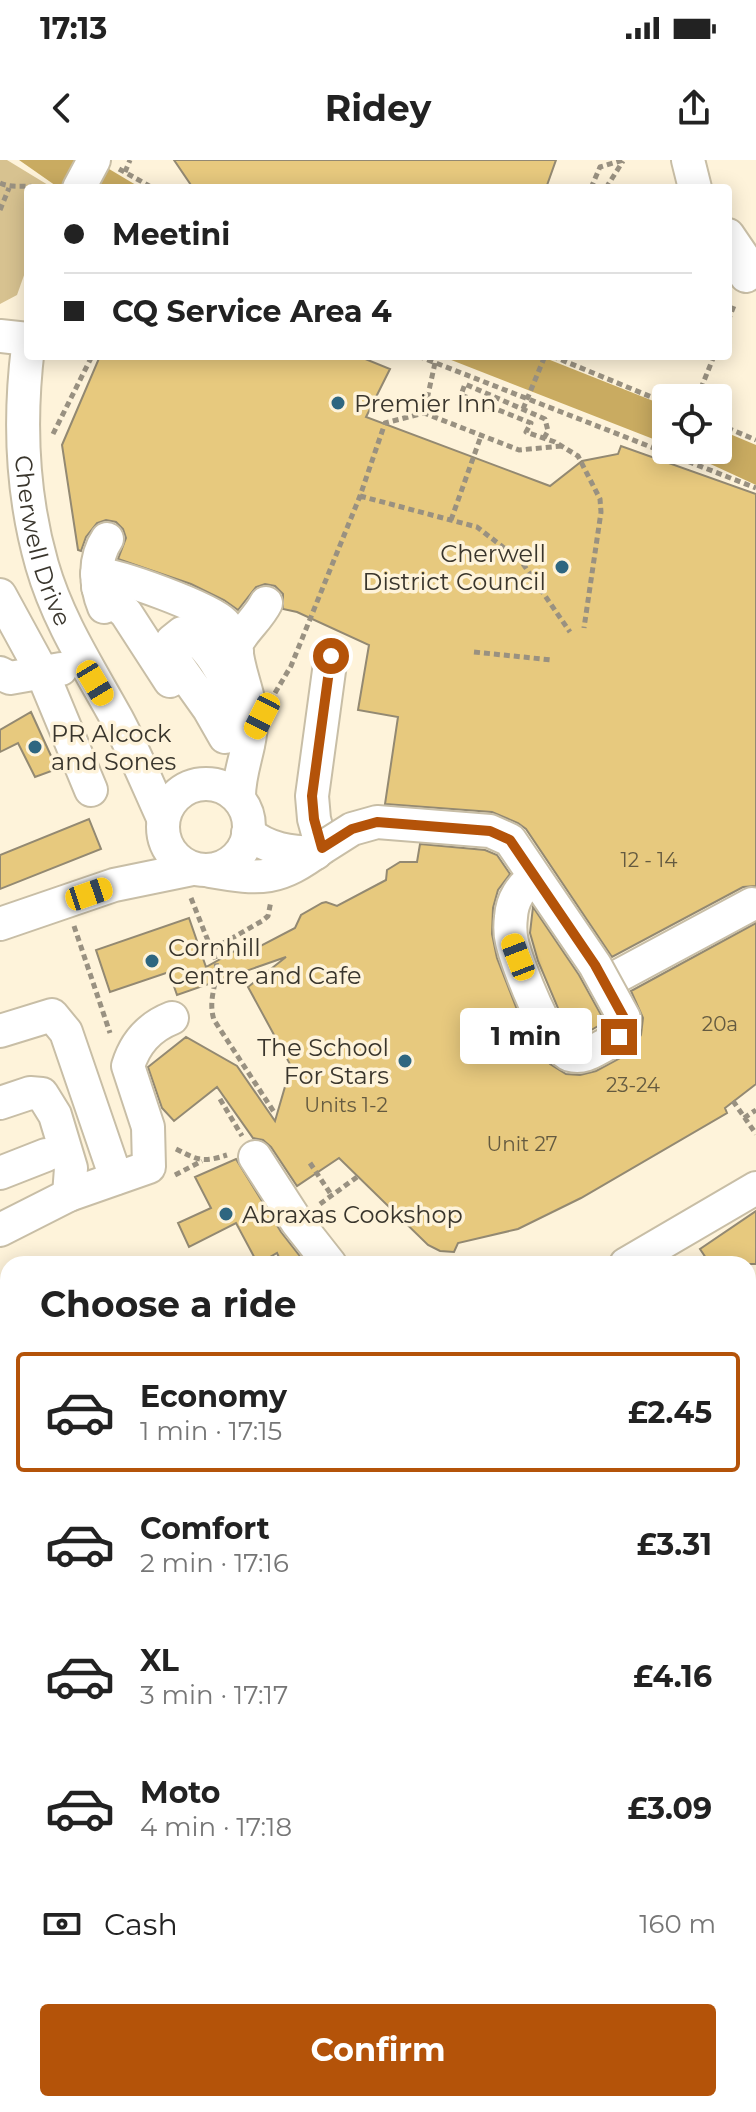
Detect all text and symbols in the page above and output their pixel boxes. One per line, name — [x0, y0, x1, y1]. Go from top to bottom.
text: 17:13 — [40, 10, 107, 47]
icon: back — [40, 86, 84, 130]
text: Ridey — [325, 86, 431, 130]
icon: share — [672, 86, 716, 130]
text: Meetini — [112, 216, 230, 253]
text: CQ Service Area 4 — [112, 293, 392, 330]
map controls — [652, 384, 732, 464]
button: locate — [652, 384, 732, 464]
place label: Premier Inn — [354, 389, 497, 418]
marker: Premier Inn — [329, 394, 347, 412]
street label: Cherwell Drive — [9, 454, 78, 630]
place label: Cherwell District Council — [363, 539, 546, 596]
marker: Cherwell District Council — [553, 558, 571, 576]
route start — [313, 638, 349, 674]
car — [72, 656, 118, 710]
car — [240, 689, 284, 743]
place label: PR Alcock and Sones — [51, 719, 176, 776]
marker: PR Alcock and Sones — [26, 738, 44, 756]
house number: 12 - 14 — [620, 848, 678, 872]
car — [62, 875, 116, 913]
car — [498, 930, 538, 984]
place label: Cornhill Centre and Cafe — [168, 933, 361, 990]
marker: Cornhill Centre and Cafe — [143, 952, 161, 970]
callout: 1 min — [459, 1009, 591, 1065]
house number: 20a — [702, 1012, 738, 1036]
route end — [601, 1019, 637, 1055]
text: 1 min — [491, 1020, 561, 1052]
place label: The School For Stars — [257, 1033, 389, 1090]
marker: The School For Stars — [396, 1052, 414, 1070]
house number: 23-24 — [606, 1073, 660, 1097]
house number: Units 1-2 — [304, 1093, 388, 1117]
house number: Unit 27 — [486, 1132, 558, 1156]
place label: Abraxas Cookshop — [242, 1200, 463, 1229]
marker: Abraxas Cookshop — [217, 1205, 235, 1223]
text: Choose a ride — [40, 1282, 297, 1326]
icon: car — [44, 1376, 116, 1448]
text: Economy — [140, 1378, 287, 1415]
text: £2.45 — [628, 1394, 712, 1431]
text: 1 min · 17:15 — [140, 1415, 282, 1447]
icon: car — [44, 1508, 116, 1580]
text: Comfort — [140, 1510, 270, 1547]
text: £3.31 — [637, 1526, 712, 1563]
text: 2 min · 17:16 — [140, 1547, 289, 1579]
icon: car — [44, 1640, 116, 1712]
text: XL — [140, 1642, 179, 1679]
text: £4.16 — [633, 1658, 712, 1695]
text: 3 min · 17:17 — [140, 1679, 288, 1711]
icon: car — [44, 1772, 116, 1844]
text: Moto — [140, 1774, 221, 1811]
text: £3.09 — [628, 1790, 712, 1827]
text: 4 min · 17:18 — [140, 1811, 292, 1843]
icon: cash — [40, 1902, 84, 1946]
text: Cash — [104, 1906, 178, 1943]
text: 160 m — [639, 1908, 716, 1940]
button: Confirm — [40, 2004, 716, 2096]

